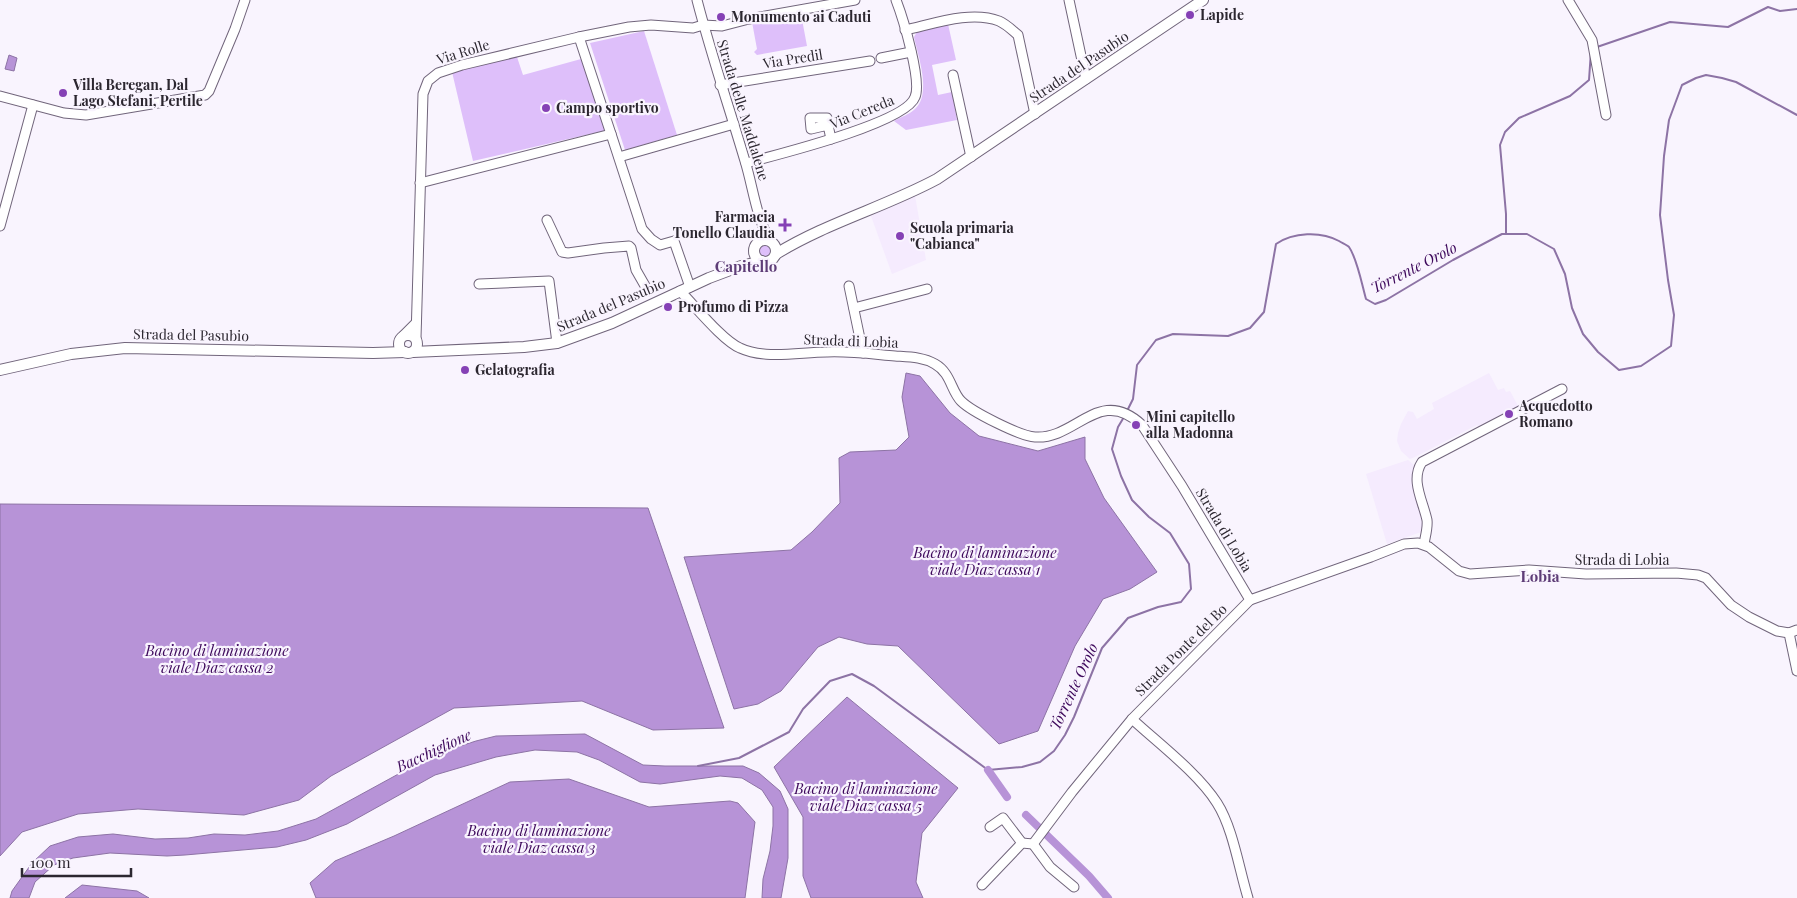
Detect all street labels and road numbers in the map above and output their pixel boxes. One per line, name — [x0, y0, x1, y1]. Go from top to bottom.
street label: Strada del Pasubio — [1025, 26, 1132, 107]
street label: Via Rolle — [433, 34, 492, 69]
street label: Strada delle Maddalene — [713, 37, 774, 183]
street label: Via Predil — [761, 44, 824, 73]
street label: Via Cereda — [826, 90, 897, 133]
street label: Strada del Pasubio — [554, 273, 668, 336]
street label: Strada del Pasubio — [133, 324, 249, 345]
street label: Strada di Lobia — [803, 329, 899, 352]
street label: Strada di Lobia — [1192, 484, 1257, 575]
street label: Strada di Lobia — [1575, 550, 1669, 569]
street label: Strada Ponte del Bo — [1130, 599, 1231, 700]

